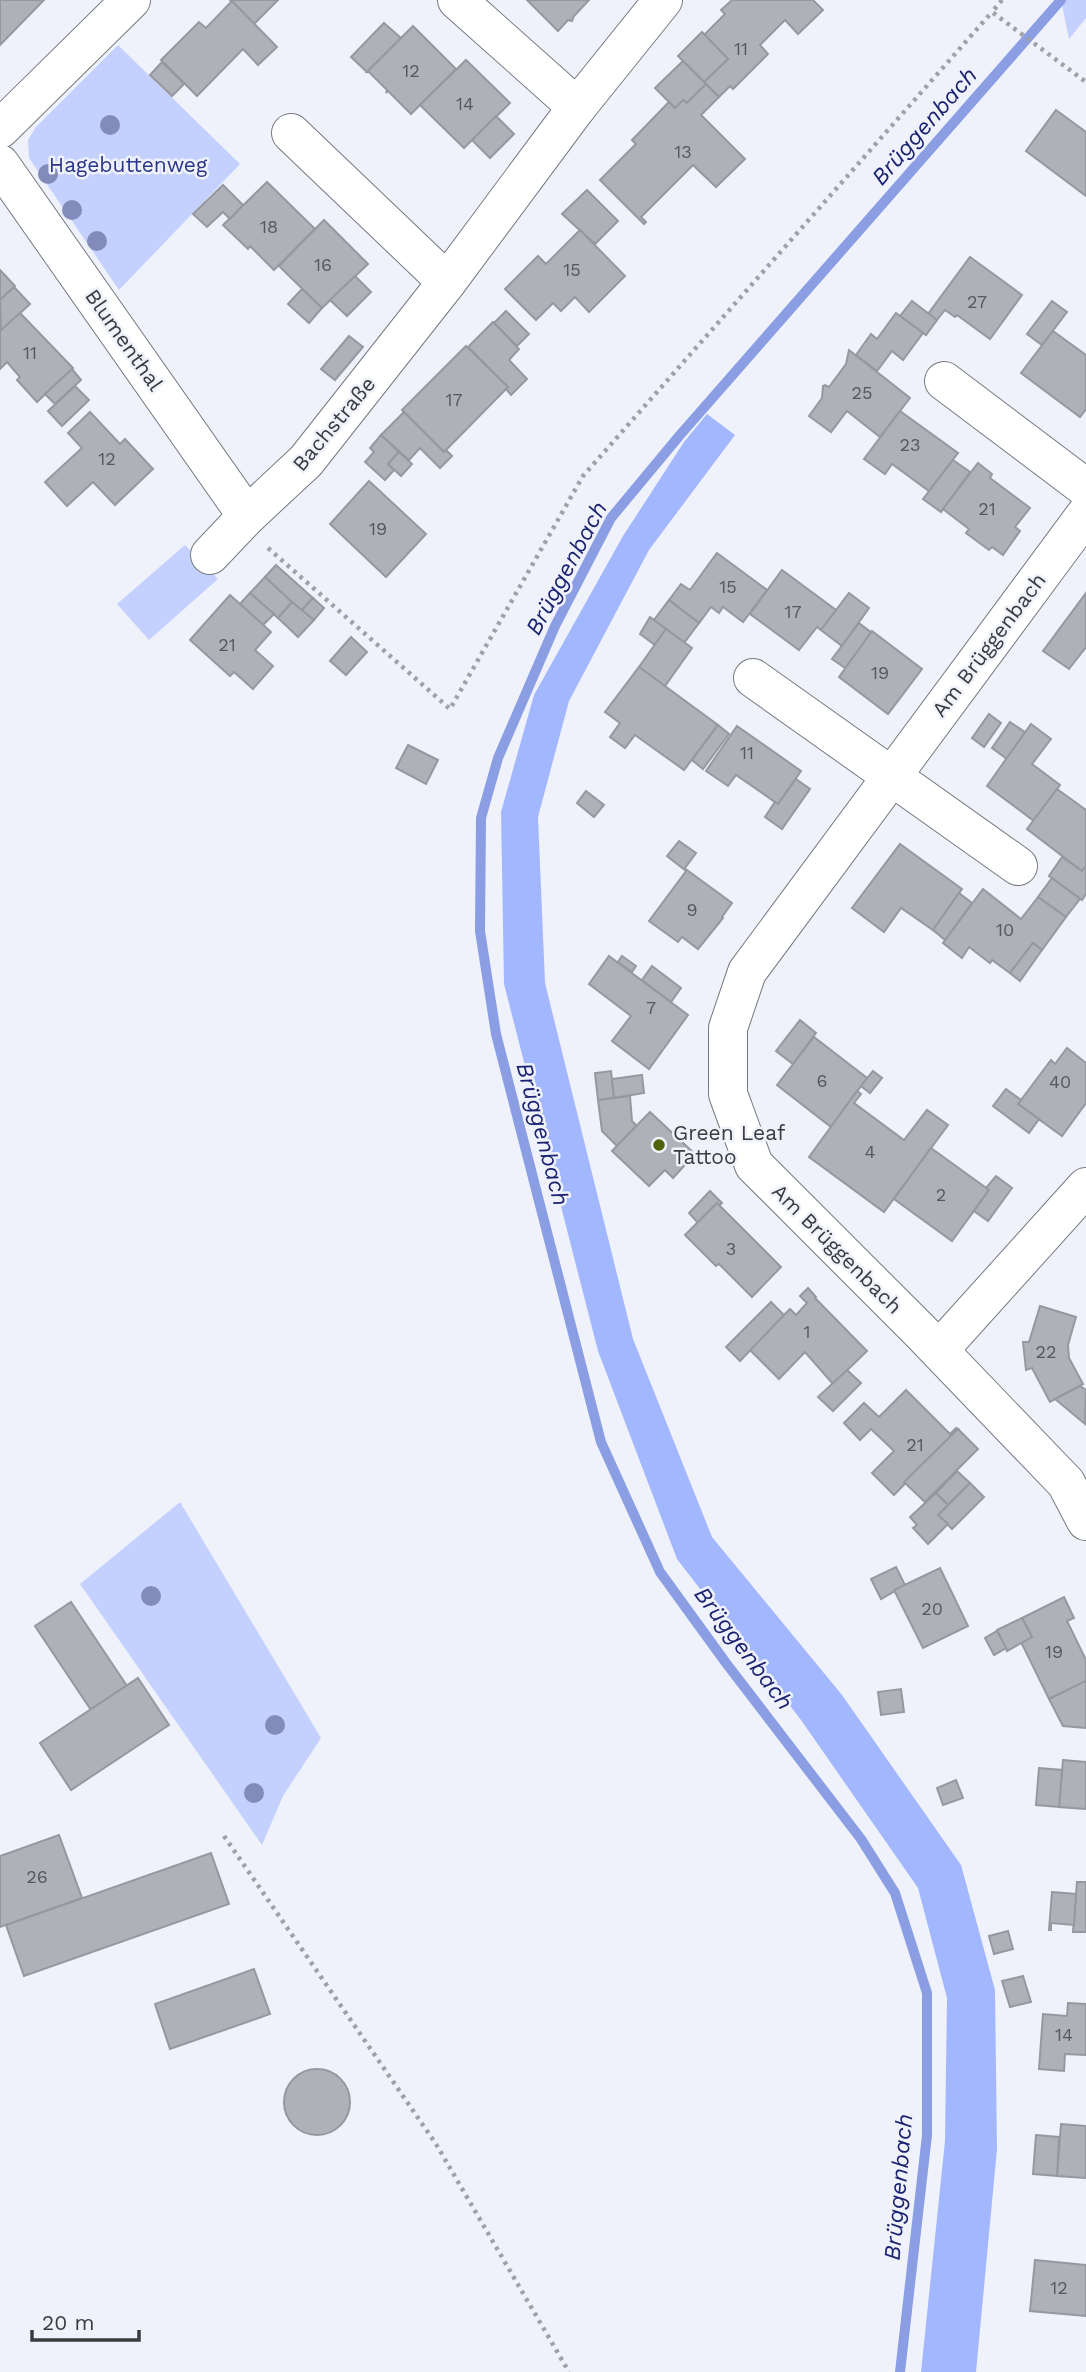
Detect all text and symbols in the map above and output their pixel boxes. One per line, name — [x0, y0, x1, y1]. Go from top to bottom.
house number: 11 — [734, 38, 748, 59]
house number: 12 — [402, 60, 420, 81]
water label: Brüggenbach — [866, 62, 983, 191]
house number: 14 — [456, 93, 474, 114]
house number: 13 — [674, 141, 692, 162]
park label: Hagebuttenweg — [49, 152, 208, 177]
house number: 18 — [260, 216, 278, 237]
house number: 16 — [314, 254, 332, 275]
house number: 15 — [563, 259, 581, 280]
street label: Blumenthal — [80, 284, 169, 396]
house number: 27 — [967, 291, 987, 312]
house number: 11 — [23, 342, 37, 363]
street label: Bachstraße — [287, 371, 380, 476]
house number: 25 — [852, 382, 872, 403]
house number: 17 — [445, 389, 463, 410]
house number: 23 — [900, 434, 921, 455]
house number: 12 — [98, 448, 116, 469]
water label: Brüggenbach — [520, 497, 613, 640]
house number: 21 — [978, 498, 996, 519]
house number: 19 — [369, 518, 387, 539]
street label: Am Brüggenbach — [926, 568, 1051, 722]
house number: 15 — [719, 576, 737, 597]
house number: 17 — [784, 601, 802, 622]
house number: 21 — [218, 634, 236, 655]
house number: 19 — [871, 662, 889, 683]
house number: 11 — [740, 742, 754, 763]
house number: 9 — [686, 899, 698, 920]
house number: 10 — [996, 919, 1014, 940]
house number: 7 — [646, 997, 656, 1018]
water label: Brüggenbach — [510, 1060, 575, 1209]
house number: 6 — [817, 1070, 827, 1091]
house number: 40 — [1049, 1071, 1071, 1092]
place label: Green Leaf Tattoo — [673, 1120, 785, 1169]
marker: Green Leaf Tattoo — [651, 1137, 667, 1153]
house number: 4 — [865, 1141, 876, 1162]
street label: Am Brüggenbach — [767, 1178, 908, 1319]
house number: 2 — [936, 1184, 946, 1205]
house number: 3 — [726, 1238, 736, 1259]
house number: 1 — [803, 1321, 811, 1342]
house number: 22 — [1036, 1341, 1057, 1362]
house number: 21 — [906, 1434, 924, 1455]
water label: Brüggenbach — [689, 1581, 799, 1715]
house number: 20 — [921, 1598, 943, 1619]
house number: 19 — [1045, 1641, 1063, 1662]
house number: 26 — [26, 1866, 48, 1887]
house number: 14 — [1055, 2024, 1073, 2045]
water label: Brüggenbach — [879, 2113, 918, 2262]
house number: 12 — [1050, 2277, 1068, 2298]
scale bar — [32, 2298, 138, 2342]
text: 20 m — [42, 2310, 94, 2335]

